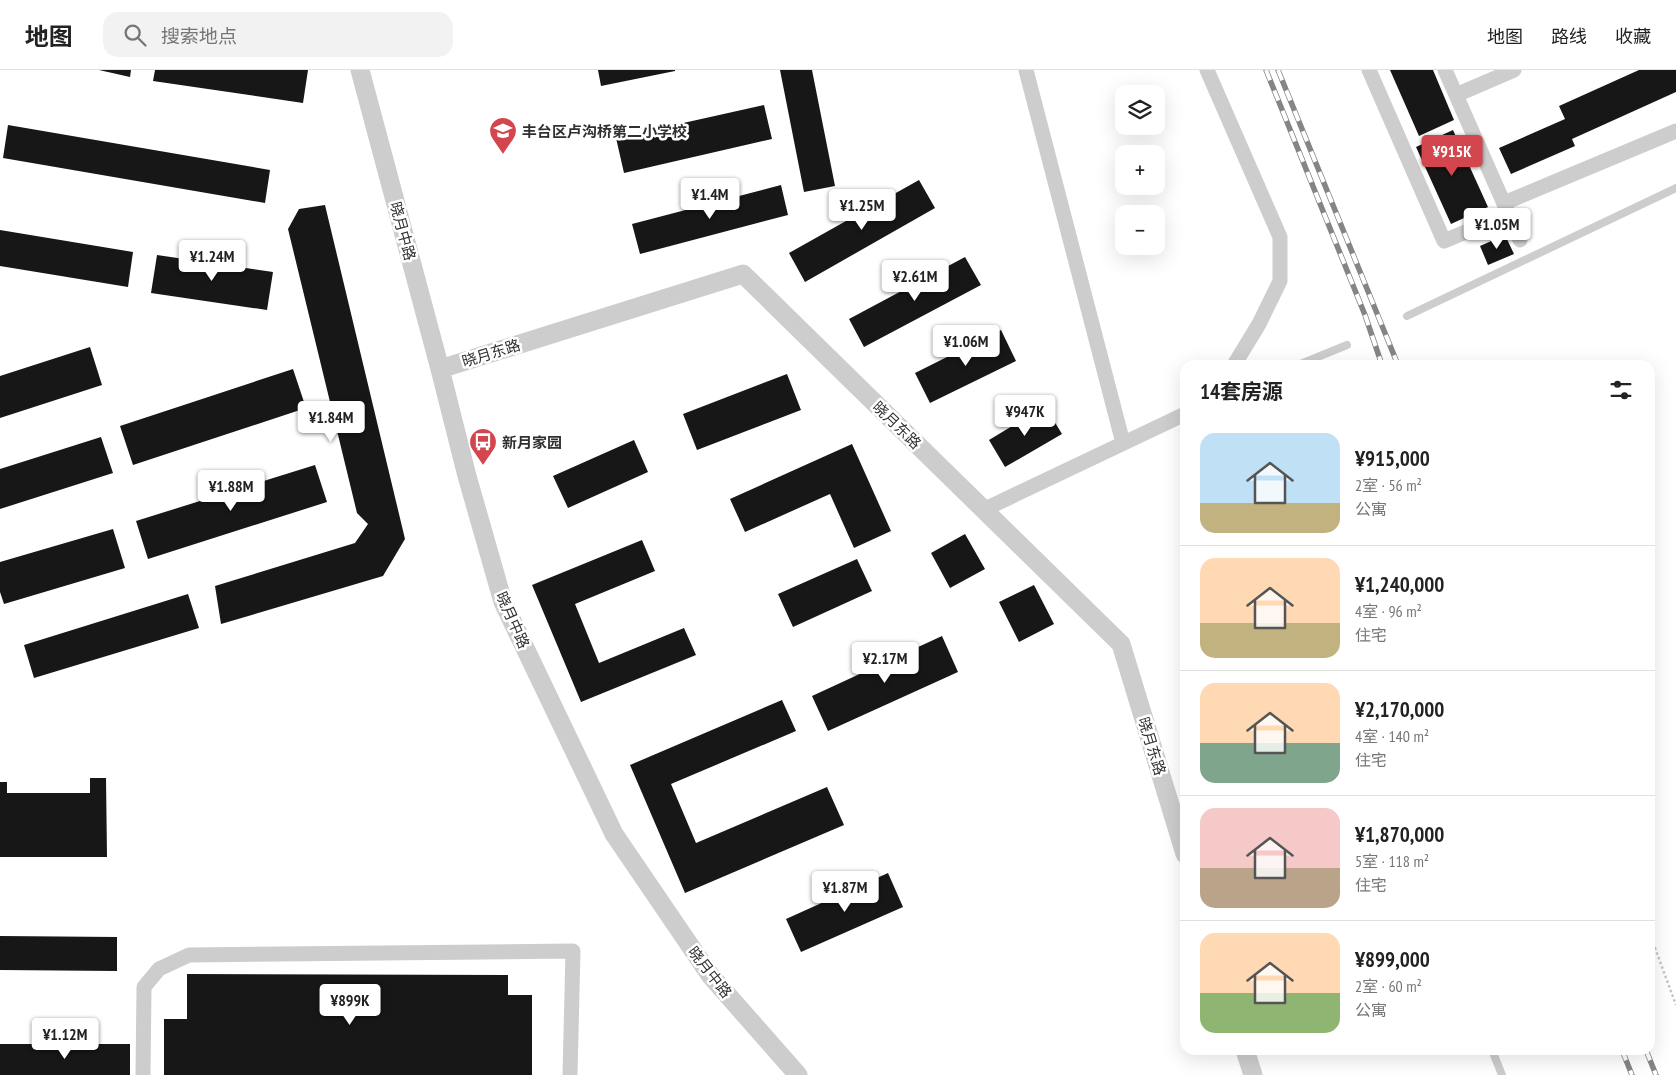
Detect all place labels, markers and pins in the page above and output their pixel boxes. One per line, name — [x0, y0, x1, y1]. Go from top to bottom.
school or university icon: 丰台区卢沟桥第二小学校 — [488, 116, 518, 155]
place label: 丰台区卢沟桥第二小学校 — [522, 122, 687, 141]
pin: ¥915K — [1417, 134, 1487, 177]
pin: ¥1.4M — [675, 178, 745, 220]
pin: ¥1.25M — [821, 189, 903, 231]
pin: ¥1.05M — [1456, 208, 1538, 250]
pin: ¥1.24M — [171, 240, 253, 282]
pin: ¥2.61M — [874, 260, 956, 302]
pin: ¥1.06M — [925, 324, 1007, 367]
pin: ¥947K — [990, 394, 1060, 437]
pin: ¥1.84M — [290, 400, 372, 443]
bus stop icon: 新月家园 — [468, 427, 498, 466]
place label: 新月家园 — [502, 433, 562, 452]
pin: ¥1.88M — [190, 470, 272, 512]
pin: ¥2.17M — [844, 642, 926, 684]
pin: ¥1.87M — [804, 870, 886, 913]
pin: ¥899K — [315, 984, 385, 1026]
pin: ¥1.12M — [24, 1018, 106, 1060]

